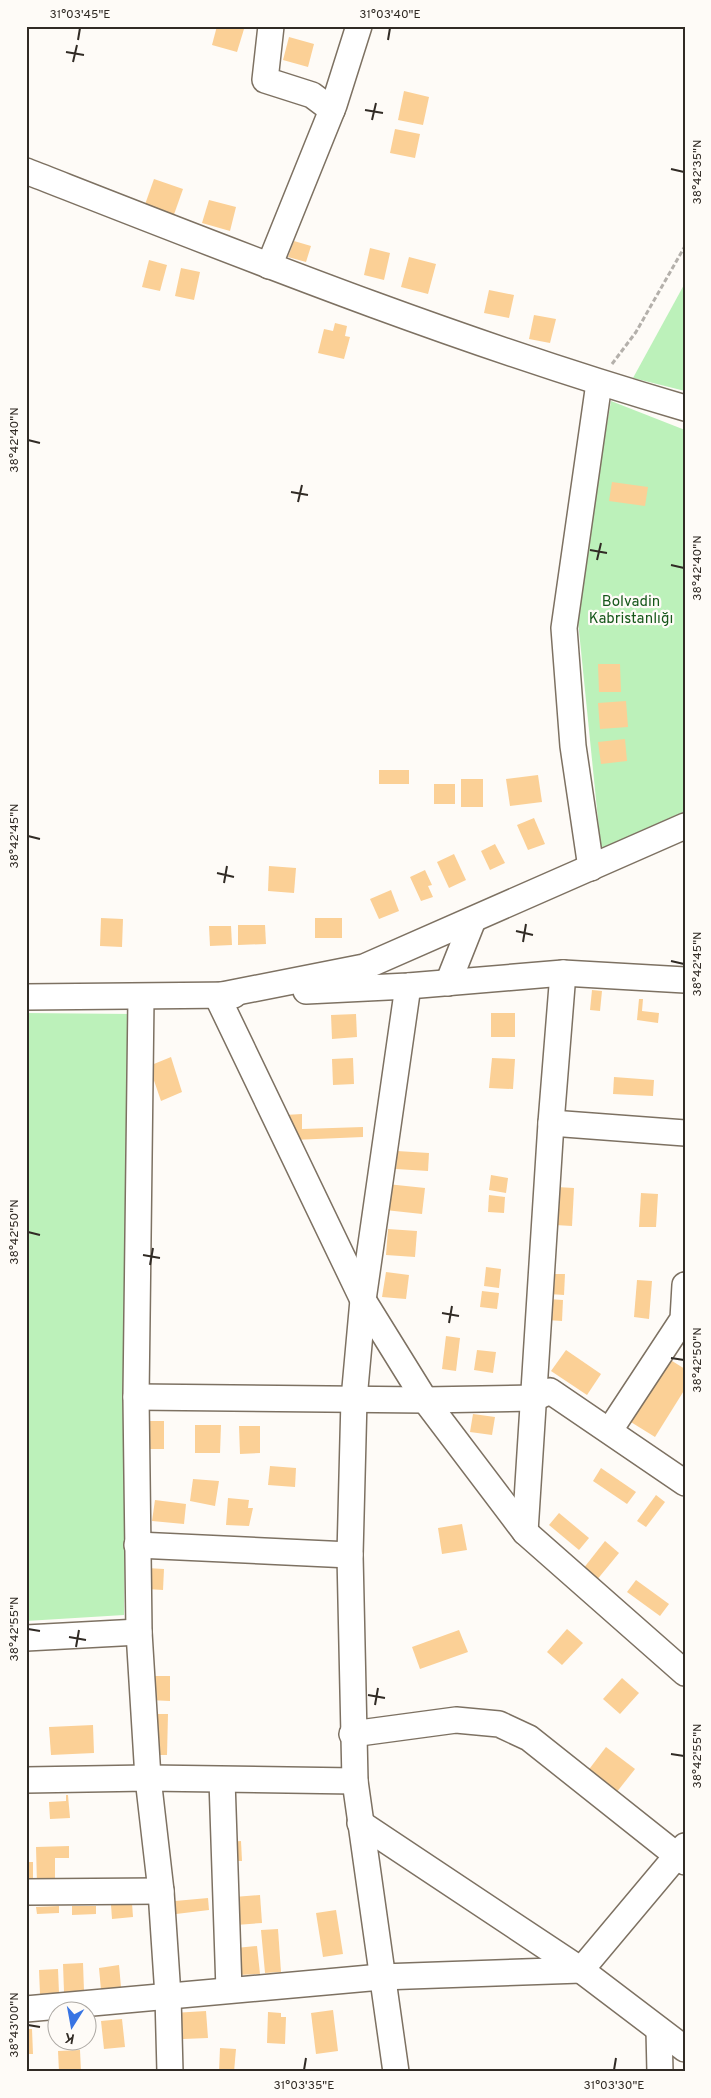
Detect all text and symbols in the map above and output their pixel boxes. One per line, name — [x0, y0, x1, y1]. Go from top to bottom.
text: 31°03'45"E — [49, 7, 111, 23]
text: 31°03'40"E — [359, 7, 421, 23]
text: 38°42'35"N — [690, 140, 706, 204]
text: 38°42'40"N — [7, 407, 23, 473]
text: 38°42'40"N — [690, 535, 706, 601]
park label: Bolvadin Kabristanlığı — [589, 593, 673, 629]
text: 38°42'45"N — [7, 803, 23, 869]
text: 38°42'45"N — [690, 931, 706, 997]
text: 38°42'50"N — [7, 1199, 23, 1265]
text: 38°42'50"N — [690, 1327, 706, 1393]
text: 38°42'55"N — [7, 1596, 23, 1662]
text: 38°42'55"N — [690, 1723, 706, 1789]
text: 38°43'00"N — [7, 1992, 23, 2058]
north arrow — [48, 2000, 98, 2050]
text: K — [63, 2028, 76, 2047]
text: 31°03'35"E — [274, 2078, 334, 2094]
text: 31°03'30"E — [584, 2078, 644, 2094]

